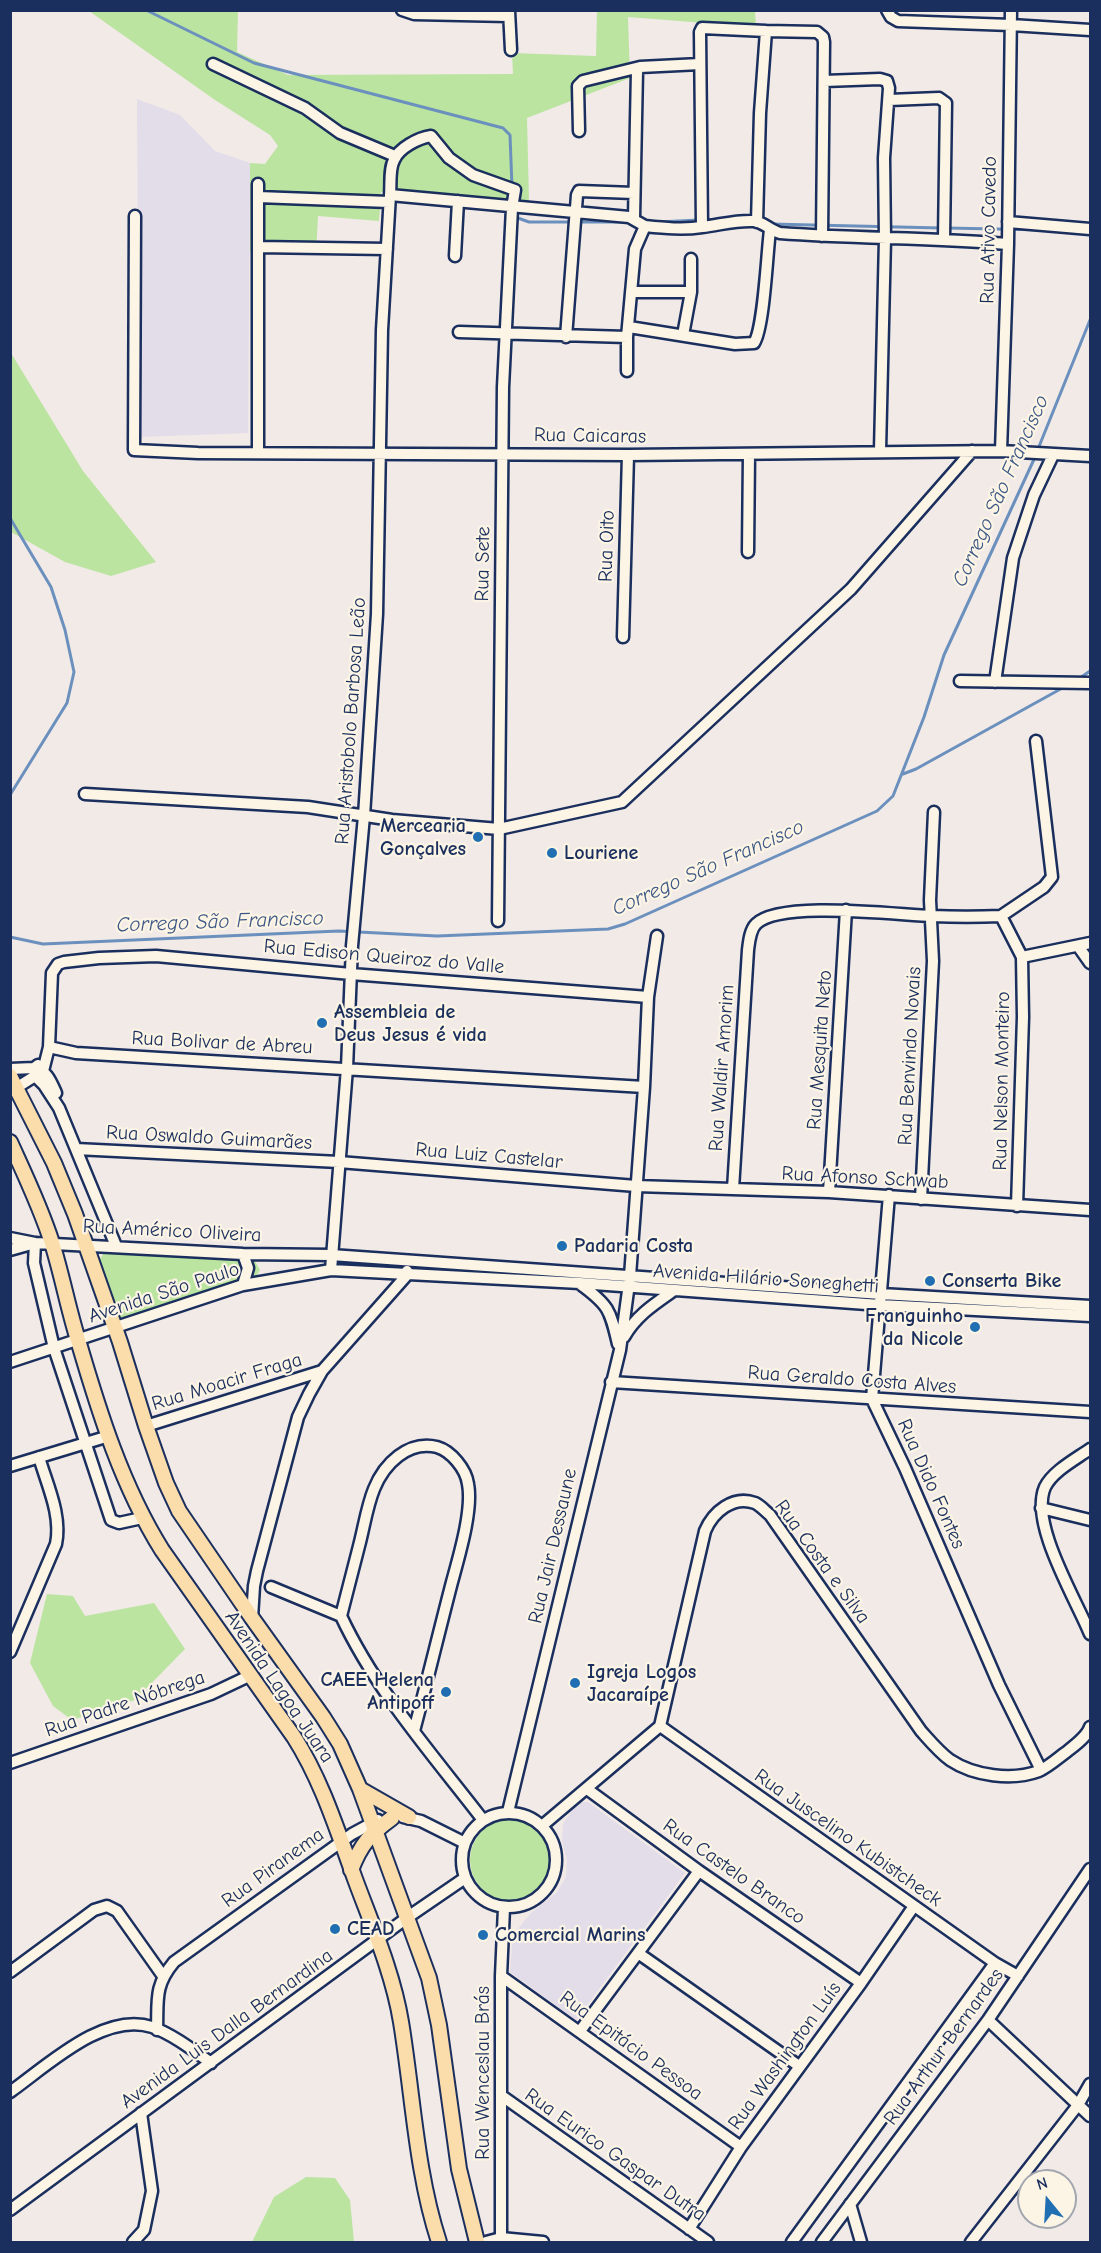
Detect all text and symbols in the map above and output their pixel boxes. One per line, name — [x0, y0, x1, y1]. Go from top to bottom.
street label: Rua Ativo Cavedo — [976, 156, 1002, 304]
water label: Corrego São Francisco — [947, 391, 1055, 591]
street label: Rua Caicaras — [534, 423, 646, 449]
street label: Rua Oito — [594, 509, 620, 583]
street label: Rua Sete — [470, 526, 496, 602]
street label: Rua Aristobolo Barbosa Leão — [330, 597, 372, 845]
place label: Mercearia Gonçalves — [380, 814, 466, 861]
water label: Corrego São Francisco — [608, 814, 808, 922]
marker: Mercearia Gonçalves — [471, 830, 485, 844]
place label: Louriene — [564, 841, 638, 865]
marker: Louriene — [545, 846, 559, 860]
water label: Corrego São Francisco — [116, 906, 324, 938]
street label: Rua Edison Queiroz do Valle — [263, 935, 505, 979]
street label: Rua Benvindo Novais — [893, 966, 927, 1146]
street label: Rua Mesquita Neto — [802, 969, 838, 1131]
street label: Rua Waldir Amorim — [704, 984, 740, 1152]
street label: Rua Nelson Monteiro — [988, 991, 1016, 1171]
place label: Assembleia de Deus Jesus é vida — [334, 1000, 487, 1047]
marker: Assembleia de Deus Jesus é vida — [315, 1016, 329, 1030]
street label: Rua Bolivar de Abreu — [131, 1026, 313, 1060]
street label: Rua Oswaldo Guimarães — [105, 1121, 313, 1155]
street label: Rua Luiz Castelar — [414, 1138, 564, 1174]
street label: Rua Afonso Schwab — [781, 1162, 949, 1194]
street label: Rua Américo Oliveira — [82, 1214, 262, 1248]
place label: Padaria Costa — [574, 1234, 693, 1258]
marker: Padaria Costa — [555, 1239, 569, 1253]
street label: Avenida São Paulo — [86, 1257, 242, 1329]
street label: Avenida Hilário Soneghetti — [652, 1259, 880, 1299]
place label: Conserta Bike — [942, 1269, 1061, 1293]
marker: Conserta Bike — [923, 1274, 937, 1288]
place label: Franguinho da Nicole — [865, 1304, 963, 1351]
marker: Franguinho da Nicole — [968, 1320, 982, 1334]
street label: Rua Moacir Fraga — [149, 1348, 305, 1416]
street label: Rua Geraldo Costa Alves — [747, 1361, 957, 1399]
street label: Rua Dido Fontes — [892, 1415, 970, 1553]
street label: Rua Jair Dessaune — [523, 1466, 583, 1626]
street label: Rua Costa e Silva — [769, 1495, 875, 1629]
street label: Avenida Lagoa Juara — [219, 1606, 339, 1768]
place label: Igreja Logos Jacaraípe — [587, 1660, 696, 1707]
street label: Rua Padre Nóbrega — [42, 1665, 208, 1743]
place label: CAEE Helena Antipoff — [320, 1668, 434, 1715]
marker: Igreja Logos Jacaraípe — [568, 1676, 582, 1690]
marker: CAEE Helena Antipoff — [439, 1685, 453, 1699]
street label: Rua Juscelino Kubistcheck — [750, 1764, 946, 1912]
street label: Rua Castelo Branco — [658, 1814, 810, 1930]
street label: Rua Piranema — [217, 1823, 329, 1913]
place label: CEAD — [347, 1917, 394, 1941]
marker: CEAD — [328, 1922, 342, 1936]
place label: Comercial Marins — [495, 1923, 645, 1947]
marker: Comercial Marins — [476, 1928, 490, 1942]
street label: Avenida Luis Dalla Bernardina — [116, 1944, 338, 2114]
street label: Rua Arthur Bernardes — [879, 1964, 1009, 2130]
street label: Rua Washington Luís — [723, 1977, 847, 2135]
street label: Rua Wenceslau Brás — [471, 1986, 495, 2160]
street label: Rua Epitácio Pessoa — [555, 1986, 707, 2106]
street label: Rua Eurico Gaspar Dutra — [520, 2083, 710, 2227]
north arrow — [1017, 2169, 1077, 2229]
text: N — [1034, 2174, 1050, 2194]

